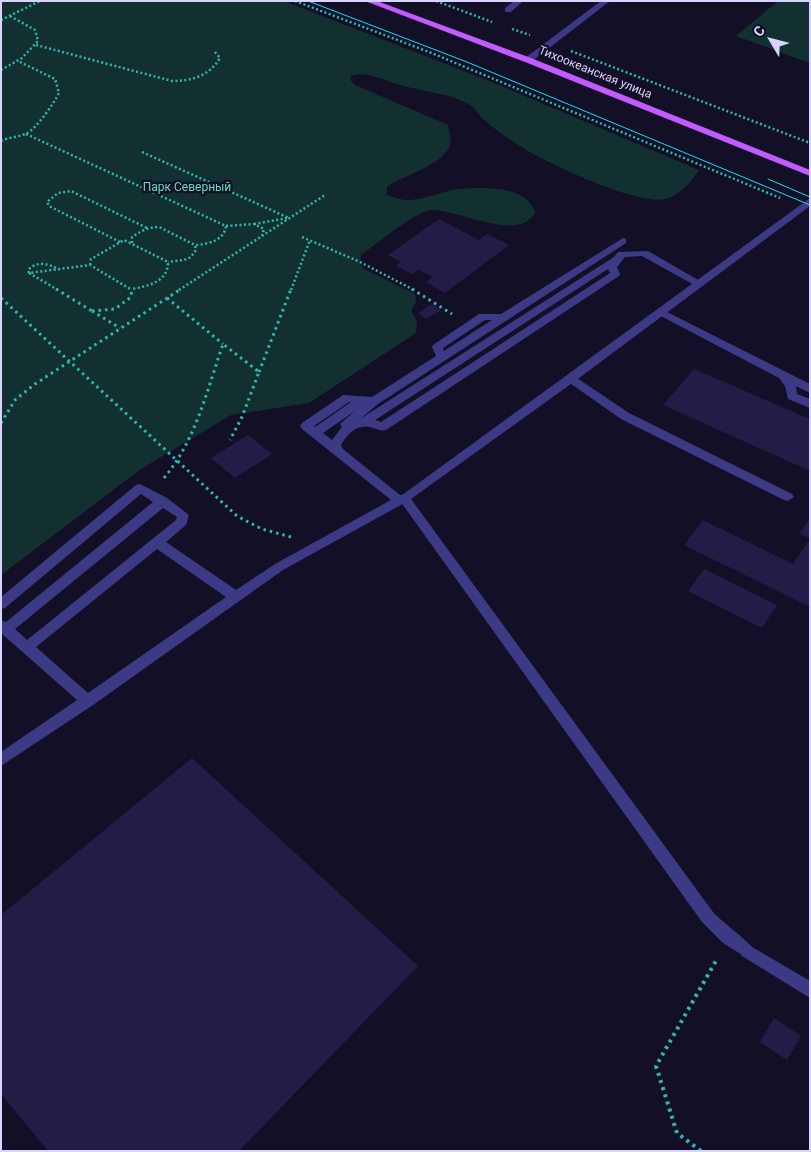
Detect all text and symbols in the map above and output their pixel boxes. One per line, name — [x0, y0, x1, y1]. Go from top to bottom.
north arrow — [746, 15, 796, 65]
text: С — [750, 23, 768, 39]
street label: Тихоокеанская улица — [536, 44, 654, 102]
park label: Парк Северный — [143, 181, 231, 195]

